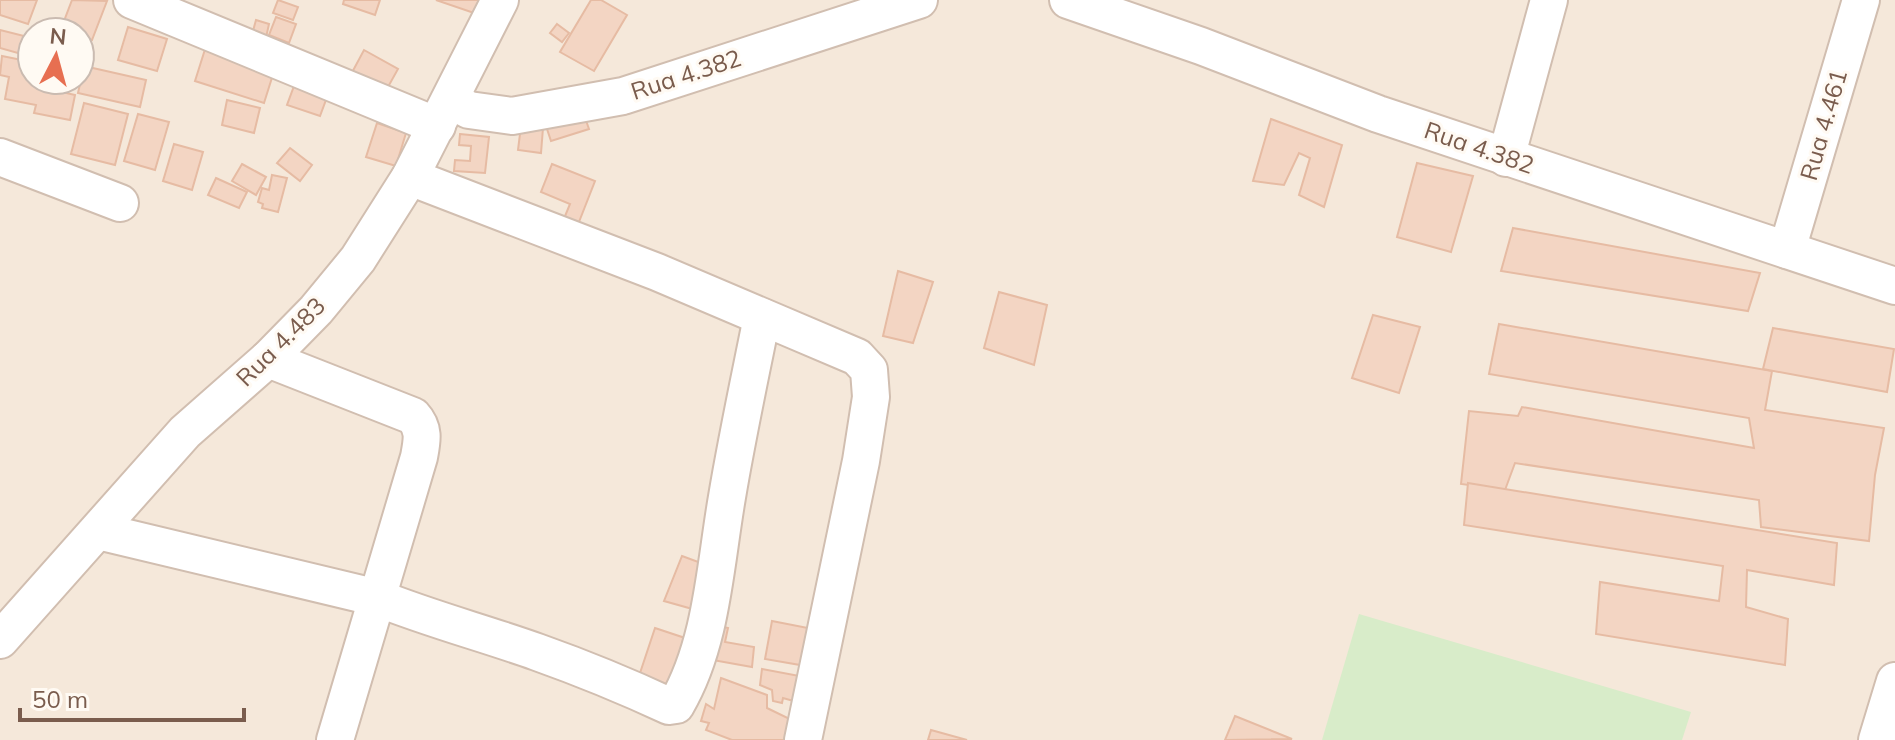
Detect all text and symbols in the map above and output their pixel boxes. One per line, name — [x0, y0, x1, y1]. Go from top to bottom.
north arrow — [16, 16, 96, 96]
text: N — [48, 21, 68, 51]
street label: Rua 4.382 — [627, 42, 745, 106]
street label: Rua 4.461 — [1793, 66, 1853, 184]
street label: Rua 4.382 — [1420, 114, 1538, 180]
street label: Rua 4.483 — [229, 290, 331, 392]
scale bar — [20, 672, 244, 722]
text: 50 m — [32, 684, 88, 714]

